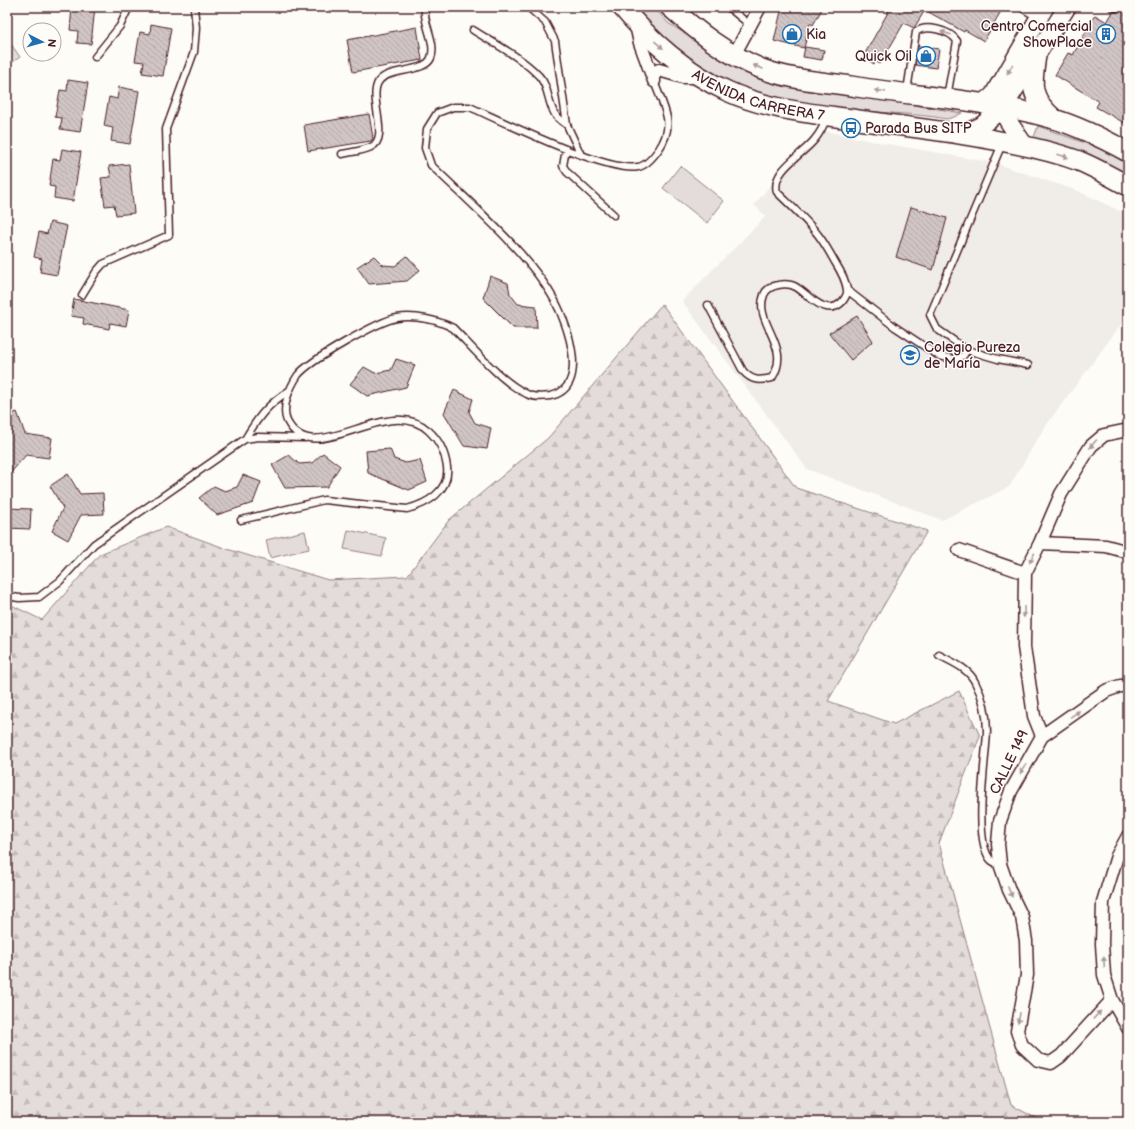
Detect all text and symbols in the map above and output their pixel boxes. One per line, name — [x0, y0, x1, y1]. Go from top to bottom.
place label: Centro Comercial ShowPlace — [981, 18, 1092, 51]
north arrow — [22, 22, 62, 62]
shop icon: Kia — [781, 23, 803, 45]
building icon: Centro Comercial ShowPlace — [1095, 23, 1117, 45]
place label: Kia — [806, 26, 826, 43]
one-way arrow — [940, 30, 952, 36]
text: N — [45, 38, 58, 48]
one-way arrow — [653, 40, 664, 49]
shop icon: Quick Oil — [915, 45, 937, 67]
place label: Quick Oil — [855, 48, 912, 65]
one-way arrow — [1006, 63, 1013, 74]
one-way arrow — [752, 64, 764, 70]
street label: AVENIDA CARRERA 7 — [689, 65, 826, 124]
one-way arrow — [874, 87, 886, 93]
bus stop icon: Parada Bus SITP — [840, 117, 862, 139]
place label: Parada Bus SITP — [865, 120, 972, 137]
one-way arrow — [1057, 153, 1069, 159]
place label: Colegio Pureza de María — [924, 339, 1021, 372]
school or university icon: Colegio Pureza de María — [899, 344, 921, 366]
one-way arrow — [1089, 439, 1098, 450]
one-way arrow — [1029, 552, 1036, 564]
one-way arrow — [1021, 606, 1027, 619]
one-way arrow — [1070, 710, 1080, 718]
street label: CALLE 149 — [986, 727, 1032, 797]
one-way arrow — [1019, 763, 1026, 775]
one-way arrow — [1007, 887, 1013, 898]
one-way arrow — [1100, 956, 1107, 968]
one-way arrow — [1093, 1010, 1102, 1020]
one-way arrow — [1016, 1012, 1022, 1024]

